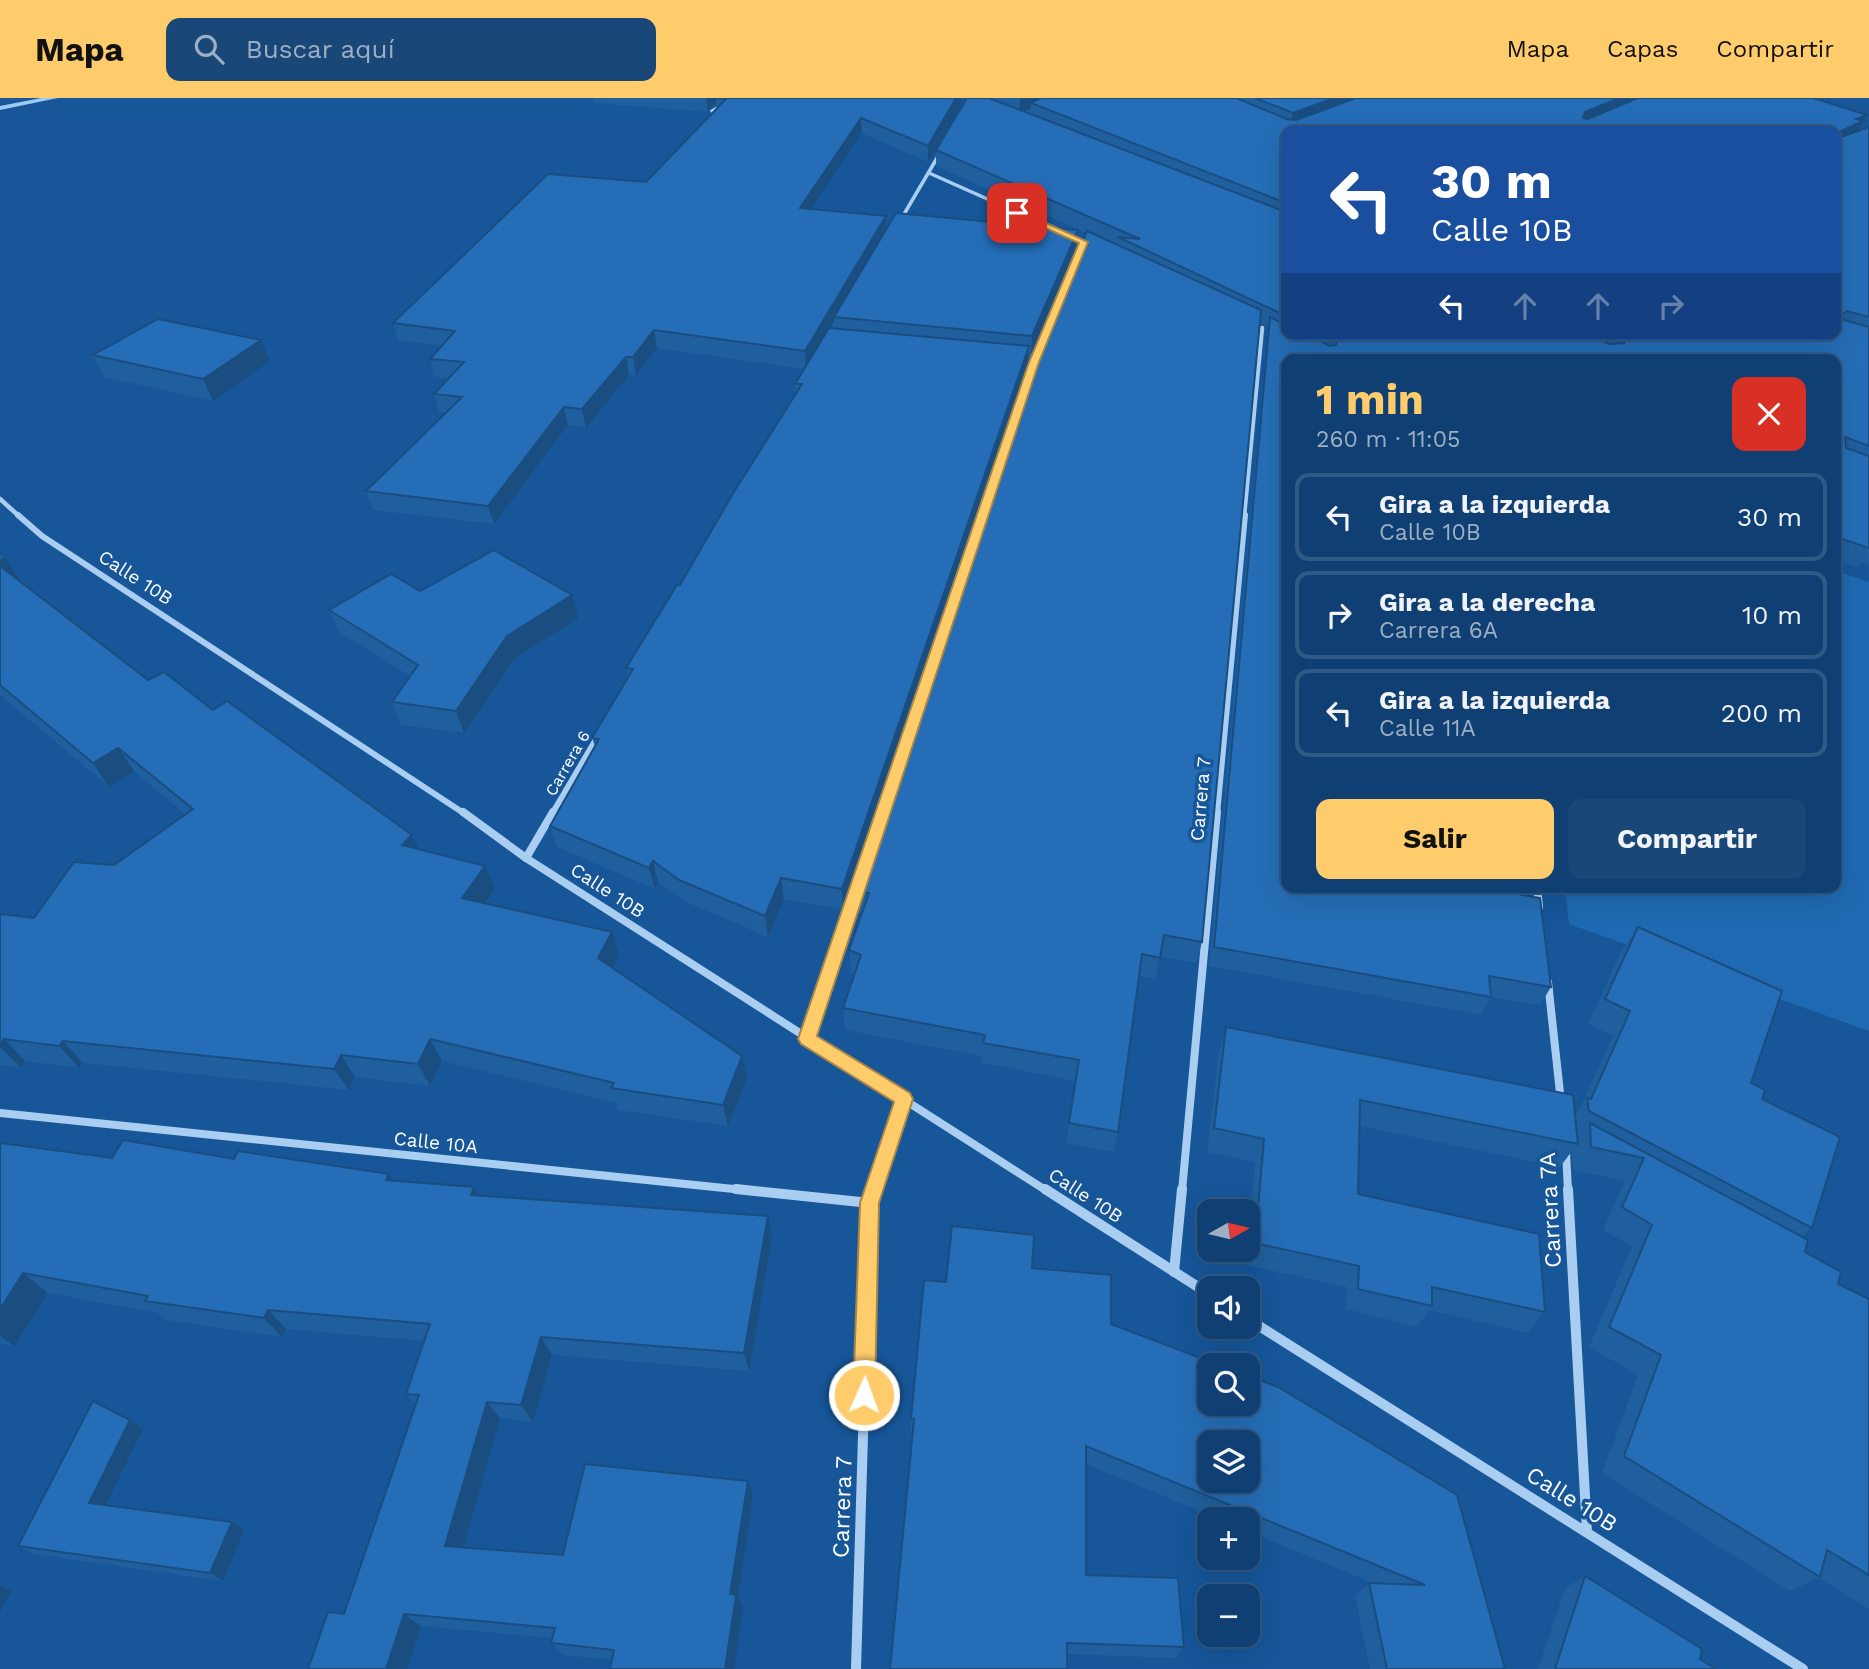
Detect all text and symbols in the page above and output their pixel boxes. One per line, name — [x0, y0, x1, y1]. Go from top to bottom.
search box — [166, 18, 656, 81]
text: Mapa — [35, 30, 124, 69]
icon: search — [190, 30, 228, 68]
text: Buscar aquí — [246, 34, 395, 64]
text: Mapa — [1506, 35, 1569, 63]
text: Capas — [1607, 35, 1678, 63]
text: Compartir — [1716, 35, 1834, 63]
text: 30 m — [1431, 152, 1552, 210]
icon: left — [1316, 154, 1407, 245]
pin — [987, 183, 1047, 243]
icon: arrive — [998, 194, 1036, 232]
text: Calle 10B — [1431, 211, 1573, 249]
icon: left — [1433, 287, 1471, 325]
icon: ahead — [1506, 287, 1544, 325]
icon: ahead — [1579, 287, 1617, 325]
icon: right — [1652, 287, 1690, 325]
text: 1 min — [1316, 375, 1424, 424]
button: close — [1732, 377, 1806, 451]
text: 260 m · 11:05 — [1316, 426, 1460, 453]
text: Gira a la izquierda — [1379, 489, 1610, 519]
icon: left — [1320, 498, 1358, 536]
text: 30 m — [1737, 502, 1802, 532]
text: Calle 10B — [1379, 519, 1481, 546]
street label: Calle 10B — [94, 545, 177, 610]
text: Gira a la derecha — [1379, 587, 1595, 617]
icon: right — [1320, 596, 1358, 634]
text: 10 m — [1742, 600, 1802, 630]
text: Carrera 6A — [1379, 617, 1498, 644]
text: Gira a la izquierda — [1379, 685, 1610, 715]
icon: left — [1320, 694, 1358, 732]
text: 200 m — [1721, 698, 1802, 728]
text: Calle 11A — [1379, 715, 1476, 742]
street label: Carrera 6 — [541, 727, 594, 799]
street label: Carrera 7 — [1185, 756, 1216, 842]
button: Salir — [1316, 799, 1554, 879]
button: Compartir — [1568, 799, 1806, 879]
street label: Calle 10B — [566, 858, 649, 923]
street label: Calle 10A — [393, 1127, 479, 1158]
street label: Carrera 7A — [1534, 1151, 1567, 1268]
street label: Calle 10B — [1044, 1163, 1127, 1228]
north arrow — [1197, 1199, 1260, 1262]
map controls — [1197, 1199, 1260, 1647]
button: sound — [1197, 1276, 1260, 1339]
button: search — [1197, 1353, 1260, 1416]
position arrow — [827, 1358, 901, 1432]
button: layers — [1197, 1430, 1260, 1493]
street label: Carrera 7 — [827, 1456, 858, 1558]
street label: Calle 10B — [1521, 1461, 1622, 1538]
button: + — [1197, 1507, 1260, 1570]
button: − — [1197, 1584, 1260, 1647]

